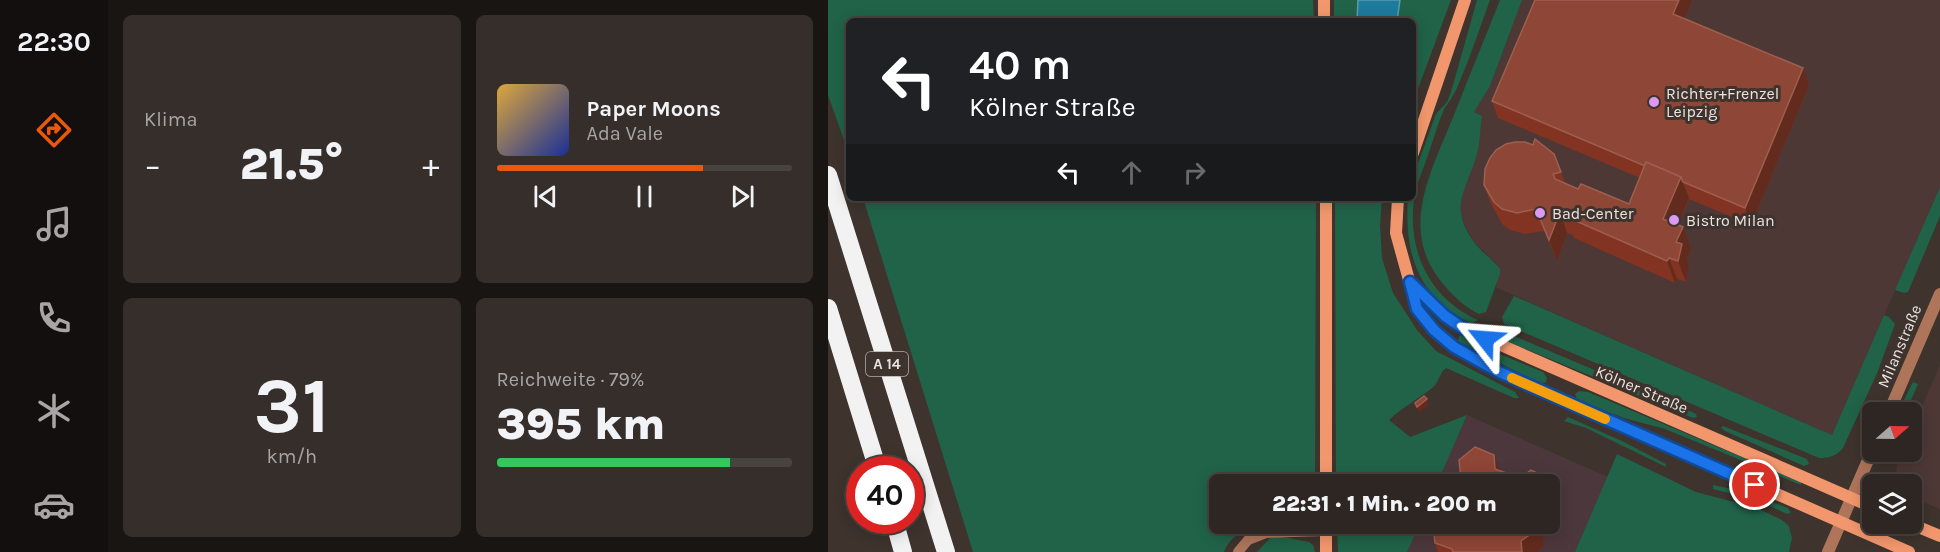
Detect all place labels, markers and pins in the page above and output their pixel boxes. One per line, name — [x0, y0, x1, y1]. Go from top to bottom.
place label: Richter+Frenzel Leipzig — [1666, 84, 1779, 121]
marker: Richter+Frenzel Leipzig — [1647, 95, 1661, 109]
place label: Bad-Center — [1552, 204, 1634, 223]
marker: Bad-Center — [1533, 206, 1547, 220]
place label: Bistro Milan — [1686, 211, 1775, 230]
marker: Bistro Milan — [1667, 213, 1681, 227]
pin — [1729, 459, 1780, 510]

